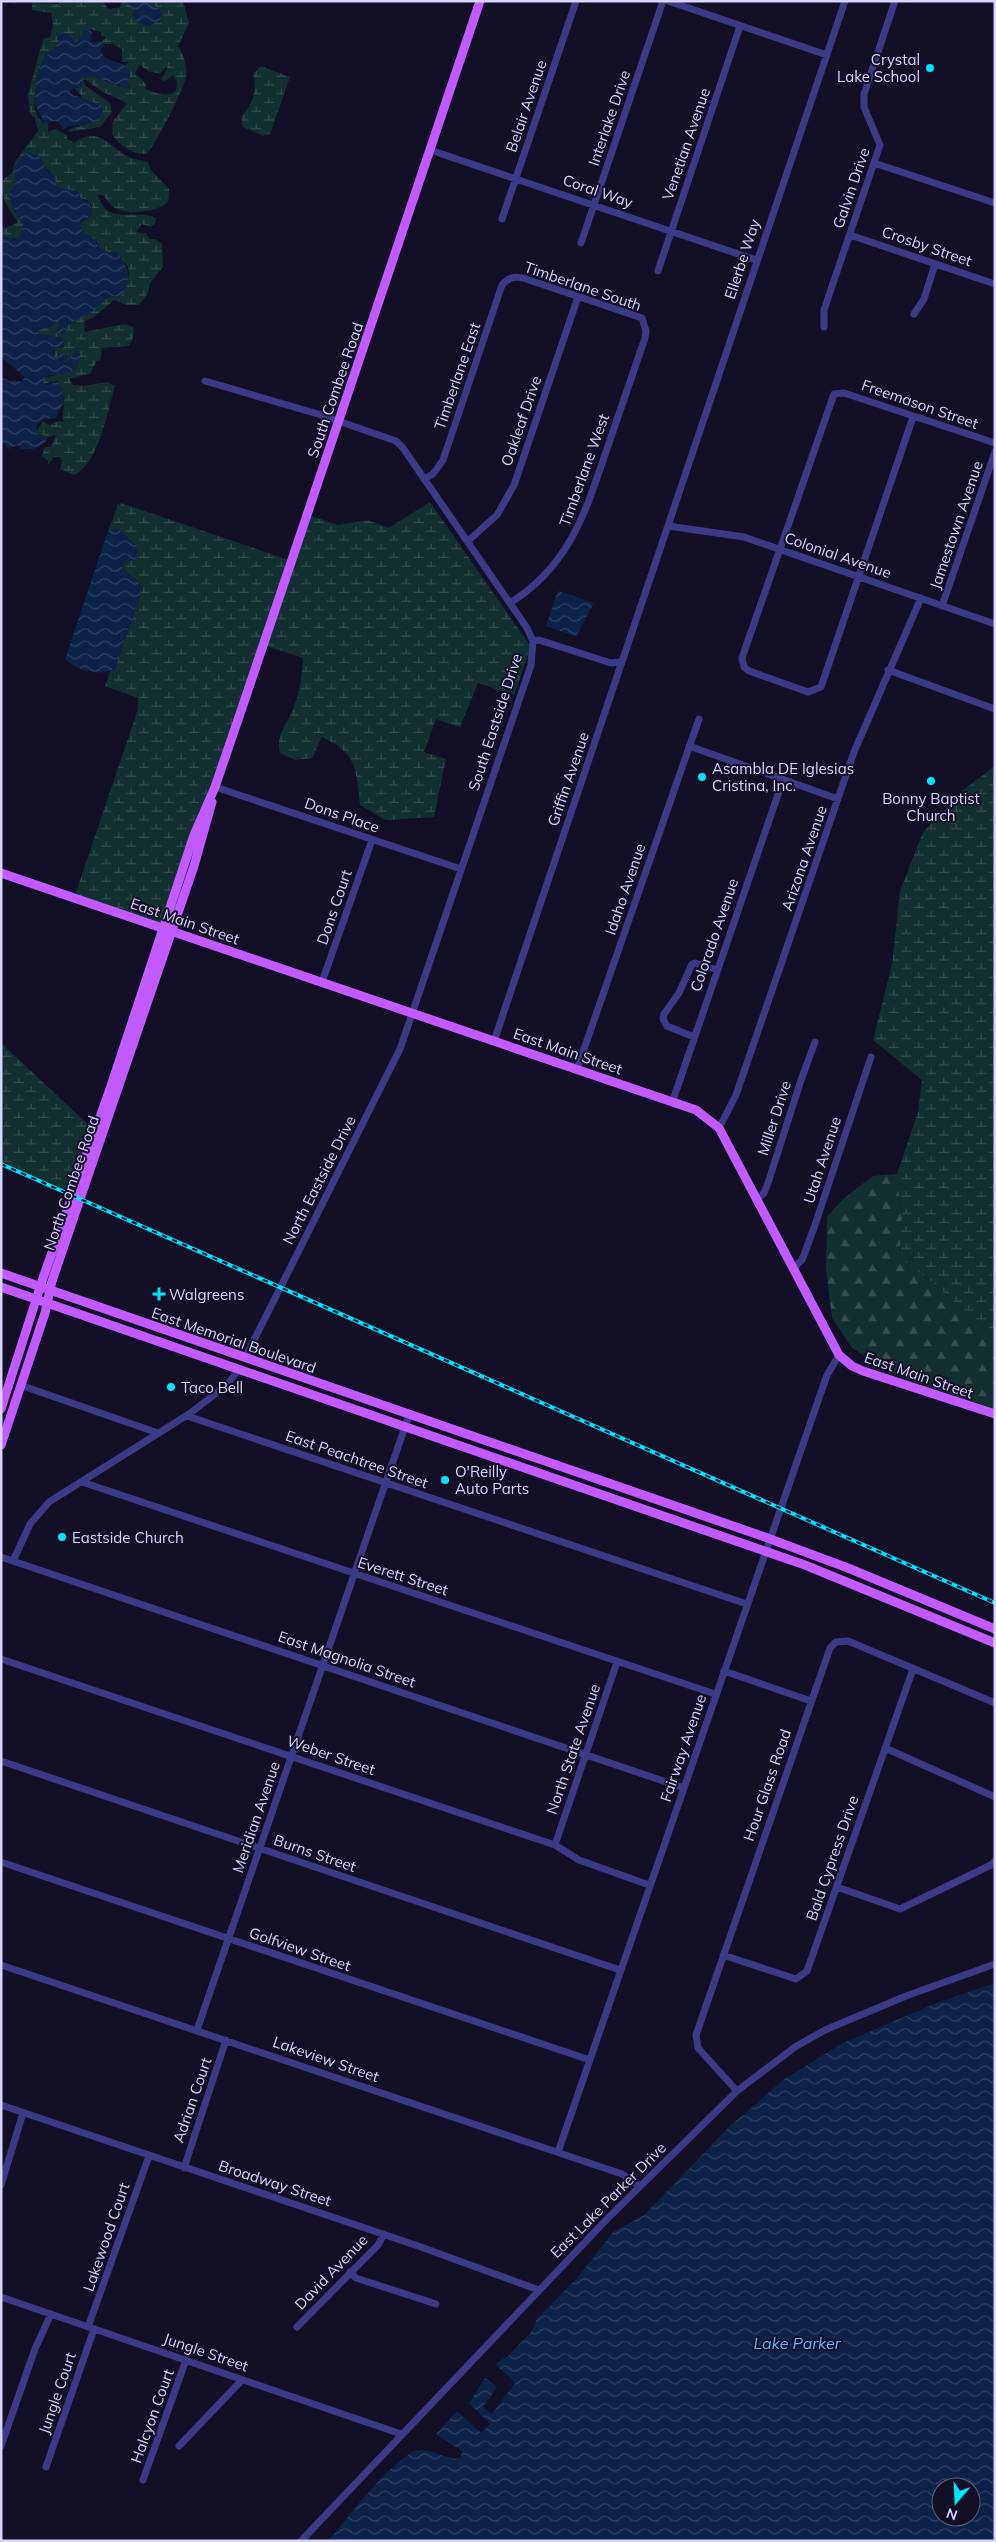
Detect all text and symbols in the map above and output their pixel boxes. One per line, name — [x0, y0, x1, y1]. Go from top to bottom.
place label: Crystal Lake School — [837, 50, 920, 86]
street label: Belair Avenue — [501, 57, 551, 155]
marker: Crystal Lake School — [924, 62, 936, 74]
street label: Interlake Drive — [584, 68, 634, 168]
street label: Venetian Avenue — [658, 85, 714, 203]
street label: Galvin Drive — [828, 145, 874, 231]
street label: Coral Way — [560, 170, 636, 212]
street label: Ellerbe Way — [720, 216, 764, 302]
street label: Crosby Street — [880, 222, 974, 270]
street label: Timberlane South — [522, 257, 644, 315]
street label: South Combee Road — [303, 320, 367, 460]
street label: Timberlane East — [430, 320, 484, 432]
street label: Oakleaf Drive — [497, 373, 545, 469]
street label: Freemason Street — [859, 375, 981, 433]
street label: Timberlane West — [555, 411, 613, 529]
street label: Jamestown Avenue — [925, 458, 987, 592]
street label: Colonial Avenue — [782, 528, 894, 582]
street label: South Eastside Drive — [464, 651, 526, 793]
street label: Griffin Avenue — [543, 729, 593, 829]
place label: Asambla DE Iglesias Cristina, Inc. — [712, 759, 854, 795]
marker: Asambla DE Iglesias Cristina, Inc. — [696, 771, 708, 783]
marker: Bonny Baptist Church — [925, 775, 937, 787]
place label: Bonny Baptist Church — [882, 789, 980, 825]
street label: Dons Place — [302, 793, 382, 837]
street label: Arizona Avenue — [777, 803, 831, 913]
street label: Idaho Avenue — [600, 841, 650, 937]
street label: Dons Court — [312, 867, 356, 947]
street label: Colorado Avenue — [686, 876, 742, 994]
street label: East Main Street — [128, 893, 242, 949]
street label: East Main Street — [511, 1023, 625, 1079]
street label: Miller Drive — [753, 1078, 795, 1158]
street label: North Eastside Drive — [278, 1112, 360, 1248]
street label: North Combee Road — [39, 1113, 103, 1253]
street label: Utah Avenue — [799, 1114, 845, 1206]
place label: Walgreens — [169, 1285, 244, 1304]
marker: Walgreens — [153, 1288, 165, 1300]
street label: East Memorial Boulevard — [149, 1303, 319, 1377]
street label: East Main Street — [862, 1347, 976, 1403]
place label: Taco Bell — [181, 1378, 243, 1397]
marker: Taco Bell — [165, 1381, 177, 1393]
street label: East Peachtree Street — [283, 1426, 431, 1492]
place label: O'Reilly Auto Parts — [455, 1462, 529, 1498]
marker: O'Reilly Auto Parts — [439, 1474, 451, 1486]
place label: Eastside Church — [72, 1528, 184, 1547]
marker: Eastside Church — [56, 1531, 68, 1543]
street label: Everett Street — [355, 1552, 451, 1600]
street label: East Magnolia Street — [276, 1627, 418, 1691]
street label: North State Avenue — [542, 1681, 604, 1817]
street label: Fairway Avenue — [656, 1692, 710, 1804]
street label: Hour Glass Road — [739, 1727, 795, 1843]
street label: Weber Street — [284, 1731, 378, 1779]
street label: Meridian Avenue — [228, 1759, 284, 1875]
street label: Bald Cypress Drive — [802, 1793, 862, 1923]
street label: Burns Street — [271, 1830, 359, 1876]
street label: Golfview Street — [247, 1923, 353, 1975]
street label: Lakeview Street — [271, 2032, 381, 2086]
street label: Adrian Court — [169, 2055, 215, 2145]
street label: East Lake Parker Drive — [546, 2138, 670, 2262]
street label: Broadway Street — [216, 2156, 334, 2210]
street label: Lakewood Court — [78, 2180, 134, 2294]
street label: David Avenue — [291, 2231, 371, 2313]
street label: Jungle Street — [161, 2329, 251, 2375]
water label: Lake Parker — [753, 2333, 842, 2353]
street label: Jungle Court — [34, 2350, 80, 2436]
street label: Halcyon Court — [126, 2366, 178, 2466]
north arrow — [931, 2477, 981, 2527]
text: N — [944, 2504, 960, 2525]

